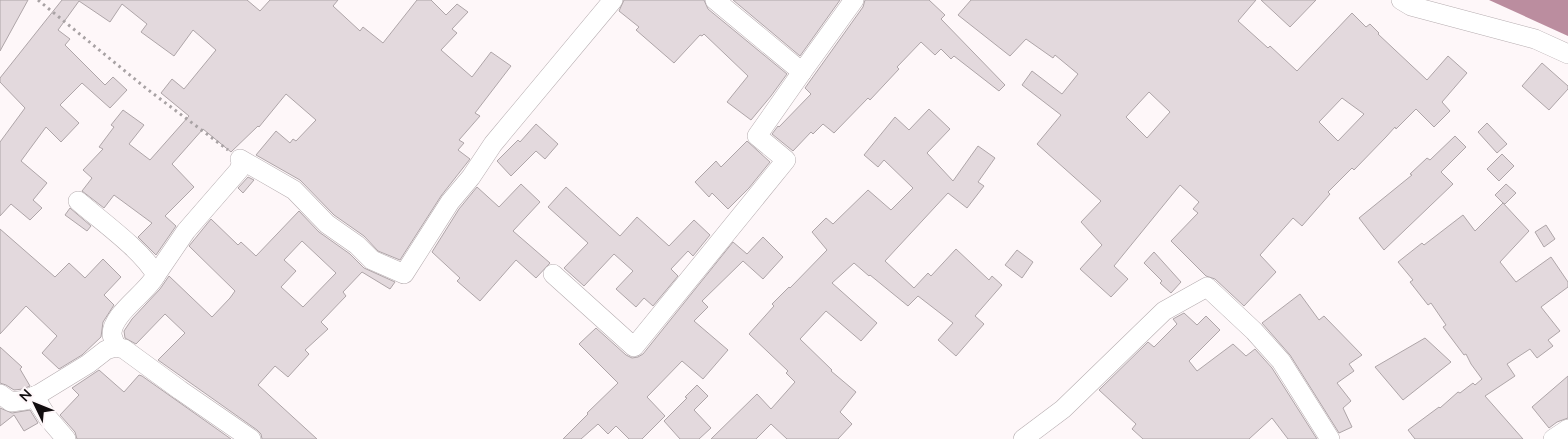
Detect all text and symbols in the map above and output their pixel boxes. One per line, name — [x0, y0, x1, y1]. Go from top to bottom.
north arrow — [10, 379, 60, 429]
text: N — [15, 385, 36, 405]

